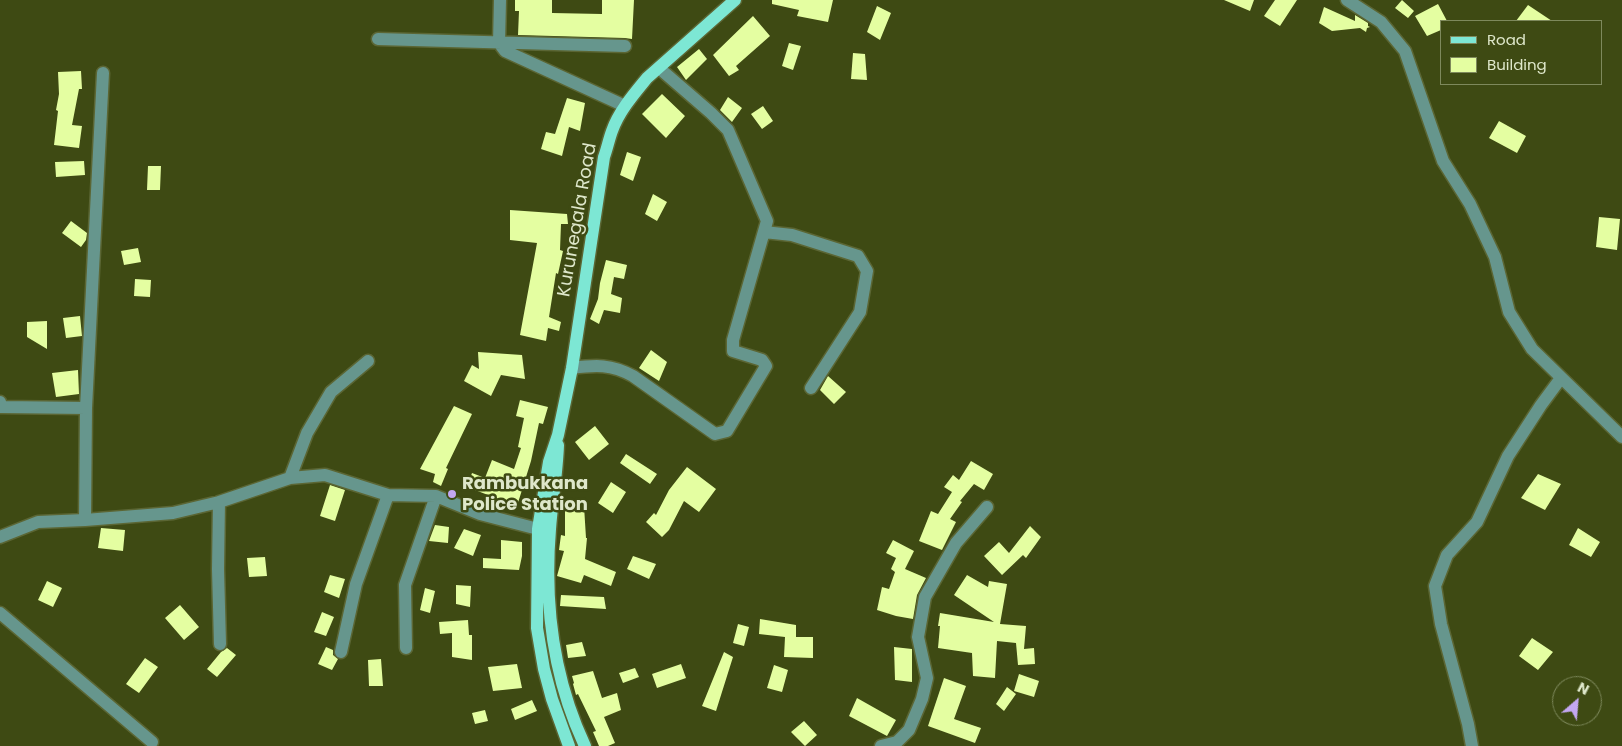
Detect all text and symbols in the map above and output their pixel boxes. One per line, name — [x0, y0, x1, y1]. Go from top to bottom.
legend — [1440, 20, 1602, 85]
text: Road — [1487, 29, 1526, 50]
text: Building — [1487, 54, 1547, 75]
street label: Kurunegala Road — [554, 141, 602, 299]
place label: Rambukkana Police Station — [462, 473, 588, 516]
marker: Rambukkana Police Station — [446, 488, 458, 500]
north arrow — [1552, 676, 1602, 726]
text: N — [1574, 677, 1593, 700]

